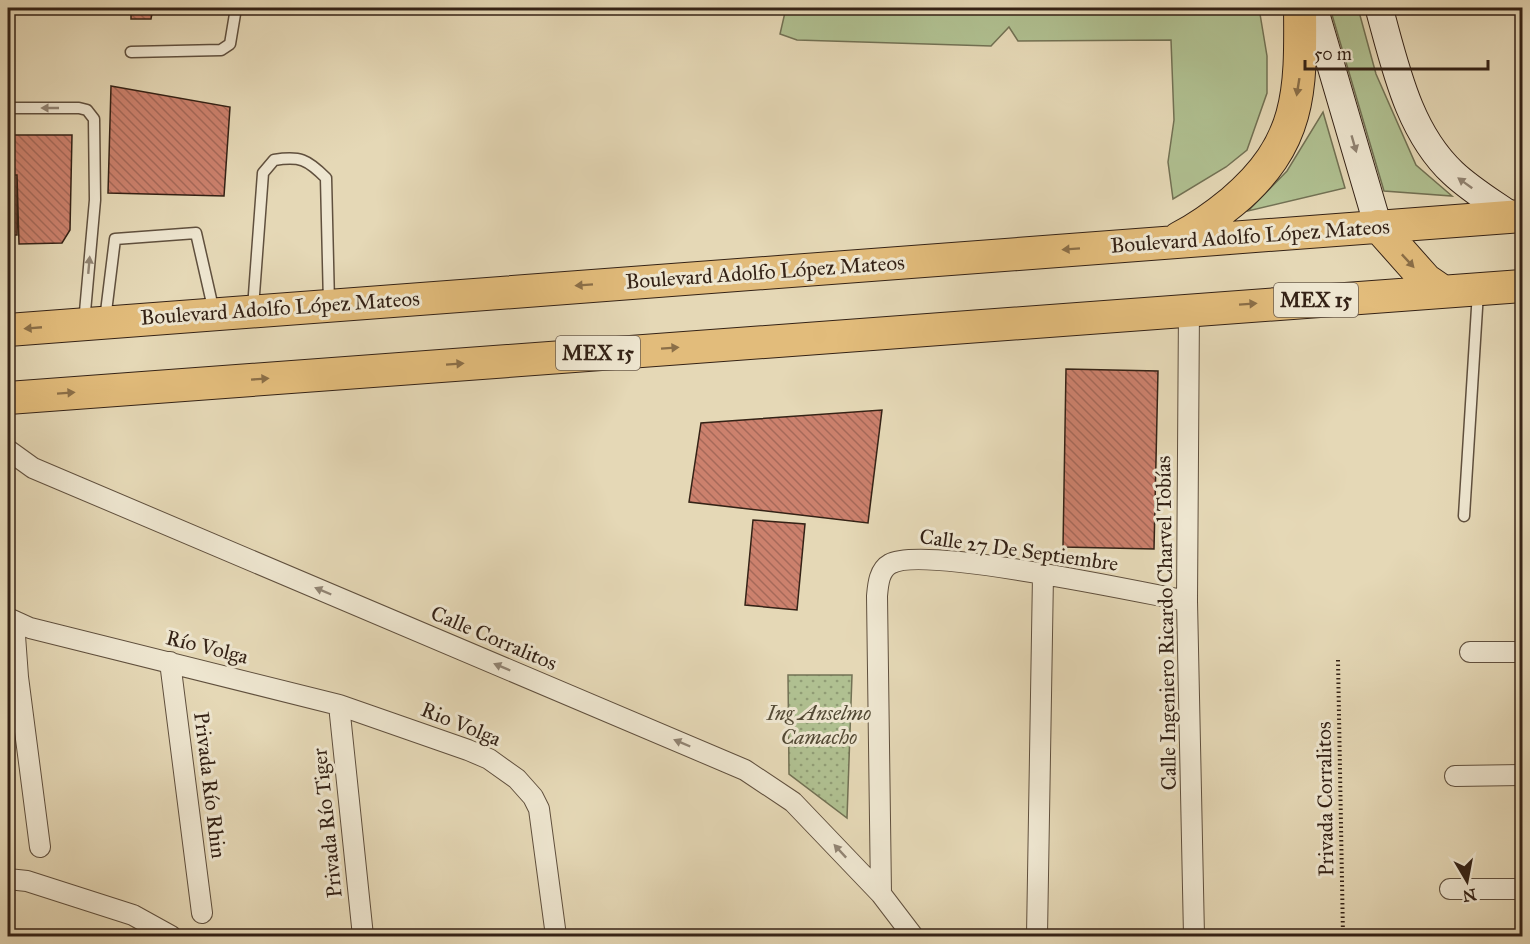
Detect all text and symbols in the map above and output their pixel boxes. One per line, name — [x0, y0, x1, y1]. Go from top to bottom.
scale bar — [1305, 33, 1488, 71]
text: 50 m — [1314, 43, 1352, 65]
one-way arrow — [1293, 77, 1302, 96]
one-way arrow — [40, 103, 59, 113]
one-way arrow — [1350, 135, 1359, 153]
one-way arrow — [1458, 177, 1473, 189]
street label: Boulevard Adolfo López Mateos — [1110, 213, 1390, 259]
one-way arrow — [1062, 244, 1081, 254]
street label: Boulevard Adolfo López Mateos — [625, 249, 905, 295]
one-way arrow — [1401, 253, 1414, 268]
one-way arrow — [84, 255, 94, 274]
one-way arrow — [574, 281, 593, 290]
road number: MEX 15 — [1274, 283, 1358, 317]
street label: Boulevard Adolfo López Mateos — [140, 285, 420, 331]
one-way arrow — [1238, 300, 1257, 309]
one-way arrow — [24, 323, 43, 333]
road number: MEX 15 — [556, 336, 640, 370]
one-way arrow — [661, 343, 680, 352]
one-way arrow — [445, 359, 464, 369]
one-way arrow — [251, 374, 270, 384]
one-way arrow — [56, 389, 75, 398]
street label: Calle Ingeniero Ricardo Charvel Tobías — [1150, 455, 1182, 791]
street label: Calle 27 De Septiembre — [918, 523, 1120, 577]
one-way arrow — [313, 586, 331, 596]
street label: Calle Corralitos — [427, 600, 561, 676]
street label: Río Volga — [163, 624, 251, 670]
one-way arrow — [493, 662, 511, 671]
street label: Rio Volga — [417, 696, 505, 752]
park label: Ing Anselmo Camacho — [766, 700, 871, 750]
street label: Privada Río Rhin — [188, 710, 232, 860]
street label: Privada Corralitos — [1311, 721, 1339, 877]
one-way arrow — [673, 739, 690, 748]
street label: Privada Río Tiger — [306, 747, 348, 899]
one-way arrow — [834, 845, 848, 859]
north arrow — [1437, 851, 1497, 911]
text: N — [1461, 885, 1478, 906]

